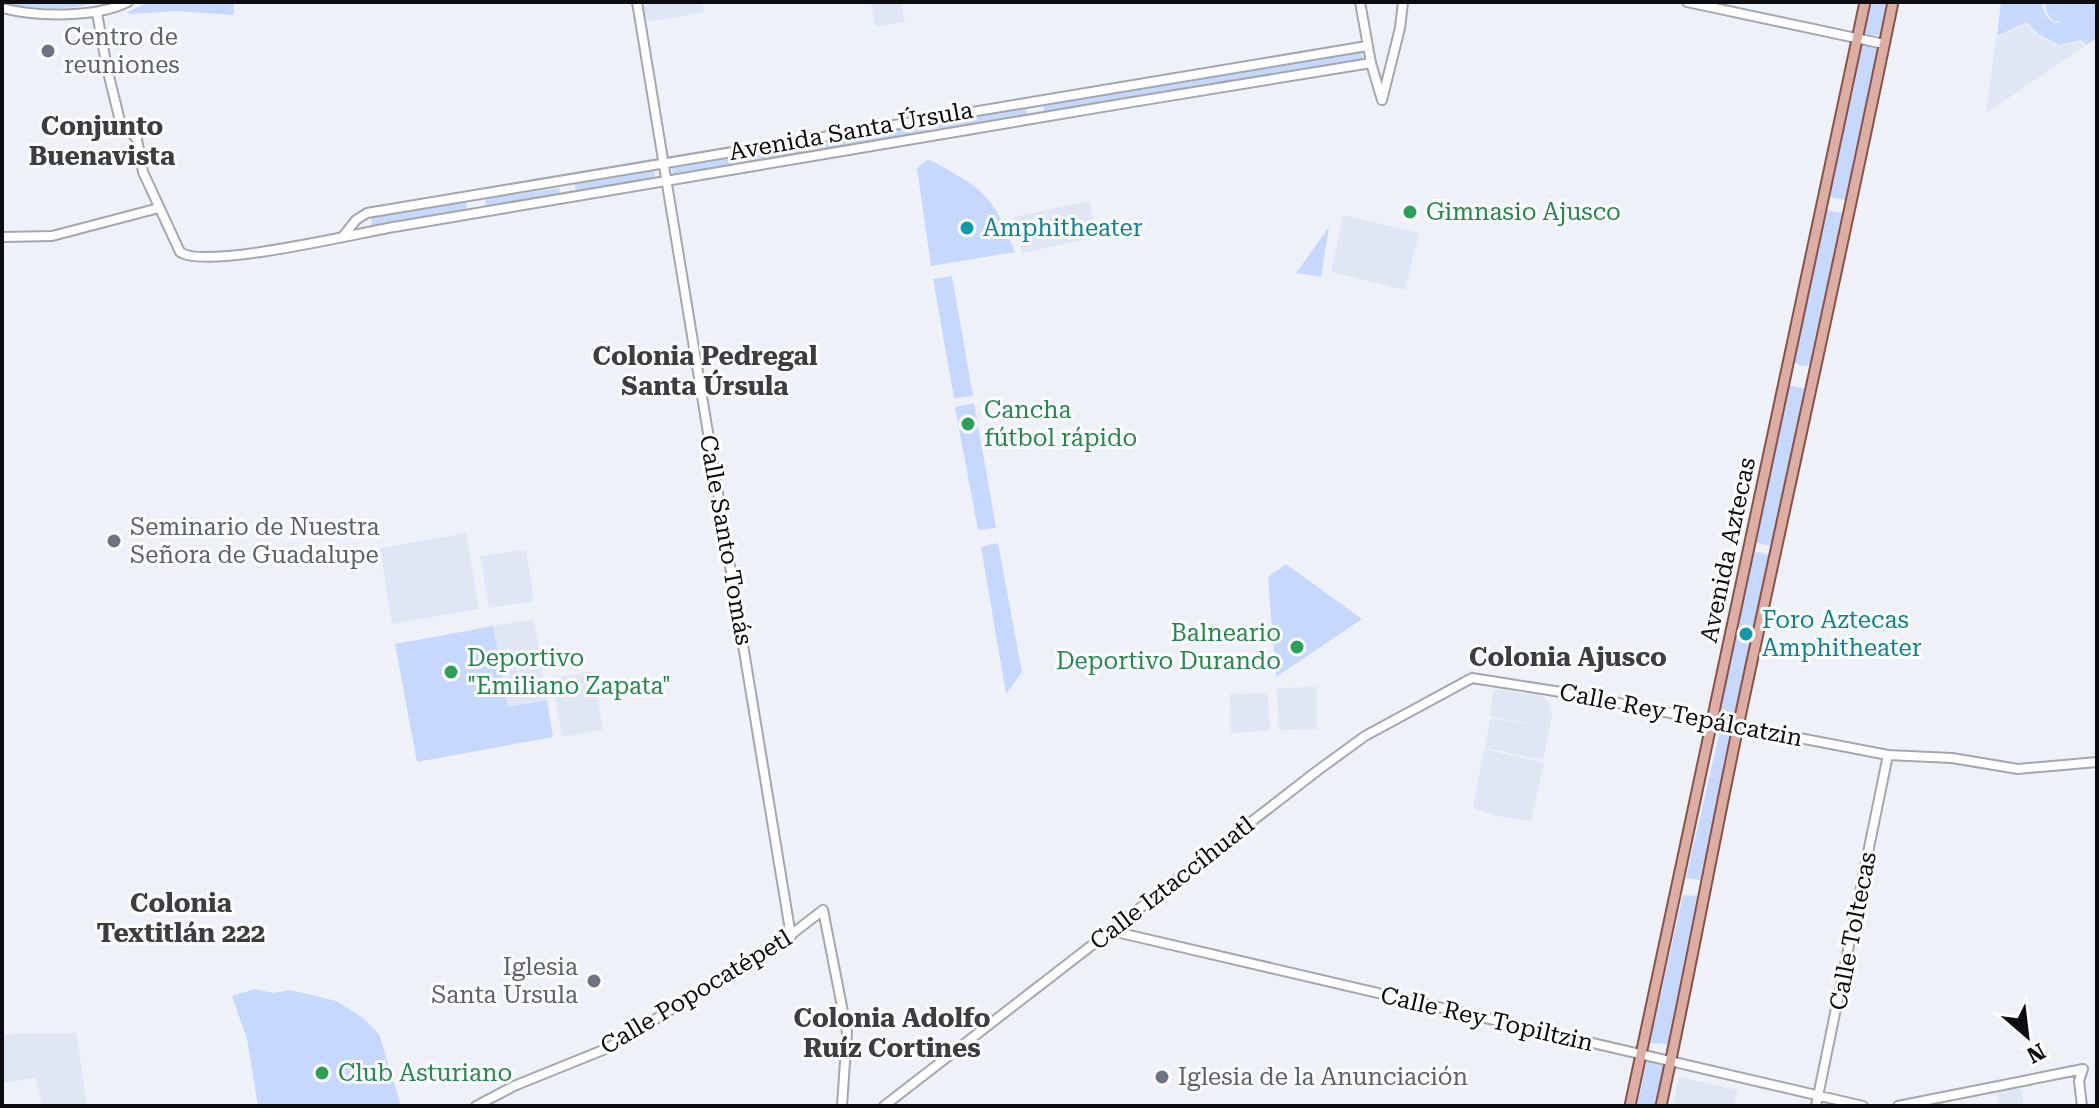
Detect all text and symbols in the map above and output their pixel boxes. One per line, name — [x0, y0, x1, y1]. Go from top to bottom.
place label: Centro de reuniones — [64, 23, 180, 79]
marker: Centro de reuniones — [39, 42, 57, 60]
street label: Avenida Santa Úrsula — [727, 95, 975, 166]
district label: Conjunto Buenavista — [29, 111, 175, 171]
place label: Gimnasio Ajusco — [1426, 198, 1621, 226]
marker: Gimnasio Ajusco — [1401, 203, 1419, 221]
place label: Amphitheater — [983, 214, 1143, 242]
marker: Amphitheater — [958, 219, 976, 237]
district label: Colonia Pedregal Santa Úrsula — [593, 341, 818, 401]
place label: Cancha fútbol rápido — [984, 396, 1137, 452]
marker: Cancha fútbol rápido — [959, 415, 977, 433]
street label: Calle Santo Tomás — [694, 433, 758, 647]
street label: Avenida Aztecas — [1695, 455, 1761, 645]
place label: Seminario de Nuestra Señora de Guadalupe — [130, 513, 380, 569]
marker: Seminario de Nuestra Señora de Guadalupe — [105, 532, 123, 550]
place label: Foro Aztecas Amphitheater — [1762, 606, 1922, 662]
place label: Balneario Deportivo Durando — [1056, 619, 1281, 675]
marker: Foro Aztecas Amphitheater — [1737, 625, 1755, 643]
marker: Balneario Deportivo Durando — [1288, 638, 1306, 656]
district label: Colonia Ajusco — [1469, 642, 1667, 672]
place label: Deportivo "Emiliano Zapata" — [467, 644, 671, 700]
marker: Deportivo "Emiliano Zapata" — [442, 663, 460, 681]
street label: Calle Rey Tepálcatzin — [1557, 678, 1805, 752]
street label: Calle Iztaccíhuatl — [1084, 810, 1260, 956]
street label: Calle Toltecas — [1824, 849, 1882, 1013]
district label: Colonia Textitlán 222 — [97, 888, 265, 948]
street label: Calle Popocatépetl — [595, 924, 797, 1060]
place label: Iglesia Santa Ursula — [431, 953, 578, 1009]
marker: Iglesia Santa Ursula — [585, 972, 603, 990]
street label: Calle Rey Topiltzin — [1378, 981, 1596, 1057]
north arrow — [1987, 996, 2067, 1076]
district label: Colonia Adolfo Ruíz Cortines — [793, 1003, 991, 1063]
text: N — [2023, 1038, 2050, 1068]
place label: Club Asturiano — [338, 1059, 512, 1087]
place label: Iglesia de la Anunciación — [1178, 1063, 1468, 1091]
marker: Club Asturiano — [313, 1064, 331, 1082]
marker: Iglesia de la Anunciación — [1153, 1068, 1171, 1086]

